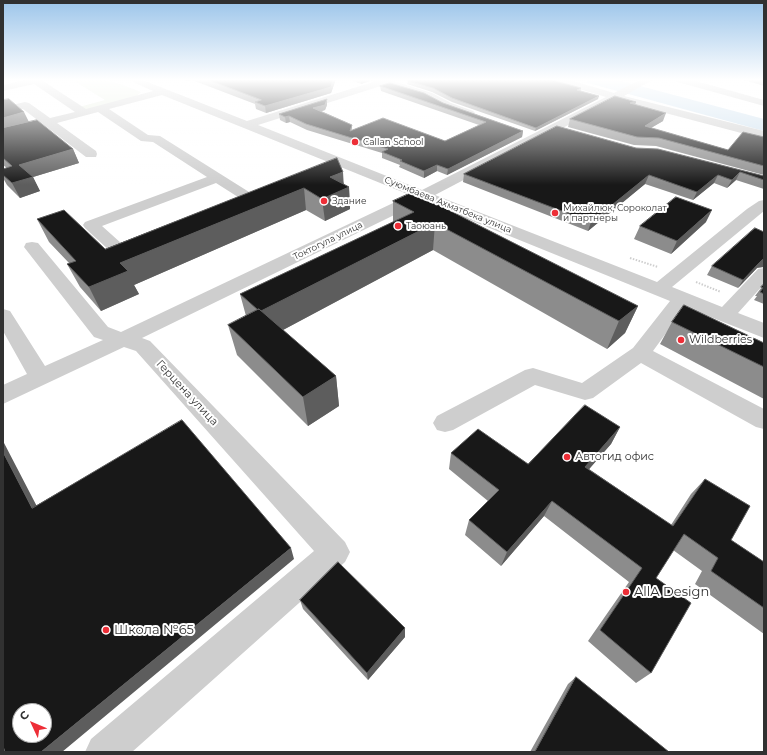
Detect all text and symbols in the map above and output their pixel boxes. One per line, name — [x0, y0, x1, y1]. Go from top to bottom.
marker: Callan School — [350, 137, 360, 147]
place label: Callan School — [363, 137, 424, 147]
street label: Суюмбаева Ахматбека улица — [383, 174, 513, 236]
marker: Здание — [319, 196, 329, 206]
place label: Здание — [332, 196, 367, 206]
place label: Михайлюк, Сороколат и партнеры — [563, 203, 667, 224]
marker: Михайлюк, Сороколат и партнеры — [550, 208, 560, 218]
street label: Токтогула улица — [292, 220, 364, 262]
marker: Таоюань — [393, 221, 403, 231]
place label: Таоюань — [406, 221, 446, 231]
place label: Wildberries — [689, 333, 752, 347]
marker: Wildberries — [676, 335, 686, 345]
street label: Герцена улица — [153, 358, 221, 428]
place label: Автогид офис — [575, 450, 654, 464]
marker: Автогид офис — [562, 452, 572, 462]
place label: AllA Design — [634, 584, 709, 600]
marker: AllA Design — [621, 587, 631, 597]
place label: Школа №65 — [114, 622, 194, 638]
marker: Школа №65 — [101, 625, 111, 635]
north arrow — [12, 703, 52, 743]
text: С — [16, 708, 32, 723]

